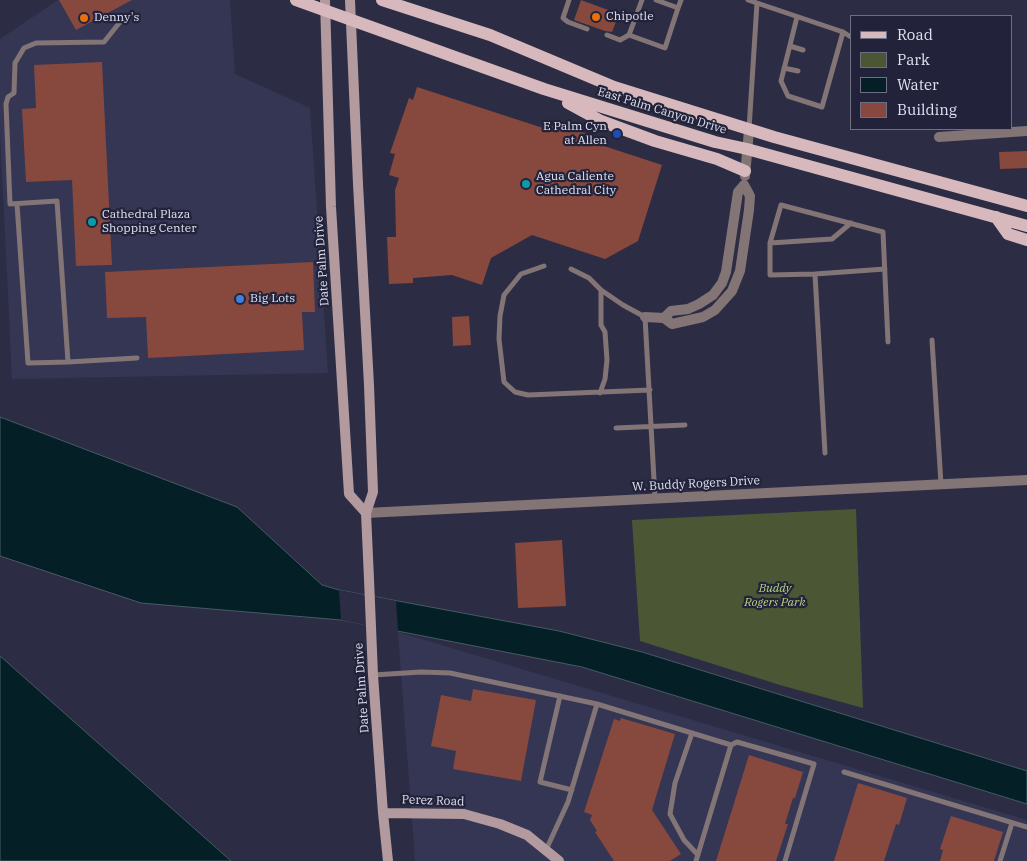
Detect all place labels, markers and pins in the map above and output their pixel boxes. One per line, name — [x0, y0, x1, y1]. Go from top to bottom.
place label: Chipotle — [606, 10, 654, 24]
place label: Denny's — [94, 11, 139, 25]
marker: Chipotle — [590, 11, 602, 23]
marker: Denny's — [78, 12, 90, 24]
place label: E Palm Cyn at Allen — [543, 120, 607, 148]
marker: E Palm Cyn at Allen — [611, 128, 623, 140]
place label: Agua Caliente Cathedral City — [536, 170, 616, 198]
marker: Agua Caliente Cathedral City — [520, 178, 532, 190]
place label: Cathedral Plaza Shopping Center — [102, 208, 197, 236]
marker: Cathedral Plaza Shopping Center — [86, 216, 98, 228]
place label: Big Lots — [250, 292, 295, 306]
marker: Big Lots — [234, 293, 246, 305]

